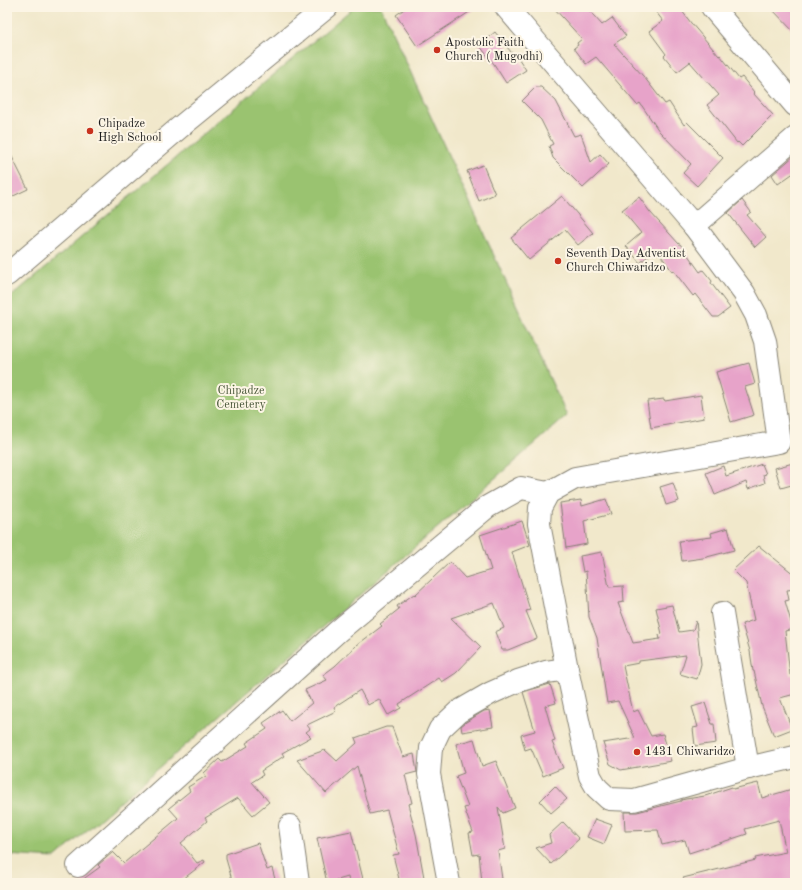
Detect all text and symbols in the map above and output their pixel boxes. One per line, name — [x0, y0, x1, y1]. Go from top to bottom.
place label: Apostolic Faith Church ( Mugodhi) — [445, 37, 543, 63]
marker: Apostolic Faith Church ( Mugodhi) — [432, 45, 442, 55]
place label: Chipadze High School — [98, 118, 161, 144]
marker: Chipadze High School — [85, 126, 95, 136]
place label: Seventh Day Adventist Church Chiwaridzo — [566, 248, 686, 274]
marker: Seventh Day Adventist Church Chiwaridzo — [553, 256, 563, 266]
park label: Chipadze Cemetery — [216, 385, 266, 411]
place label: 1431 Chiwaridzo — [645, 746, 735, 758]
marker: 1431 Chiwaridzo — [632, 747, 642, 757]

